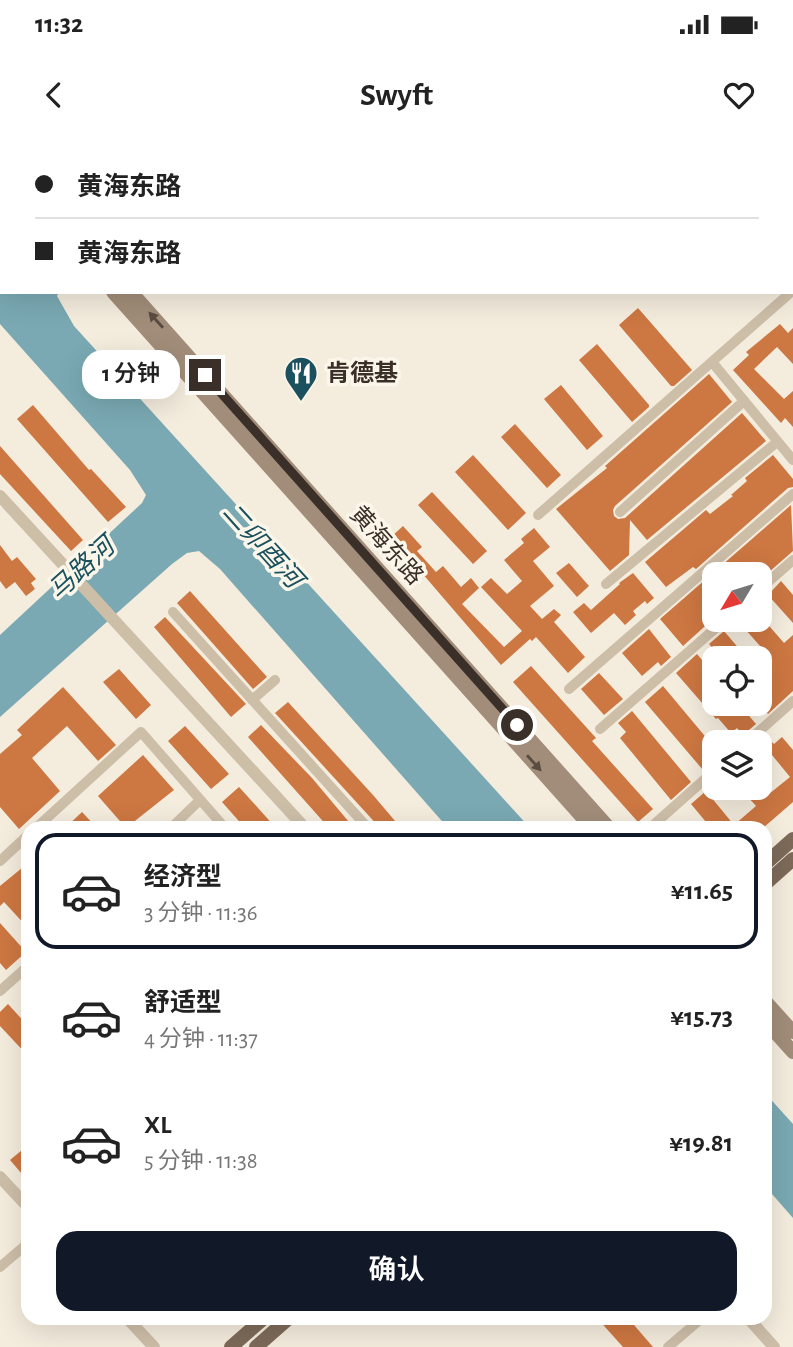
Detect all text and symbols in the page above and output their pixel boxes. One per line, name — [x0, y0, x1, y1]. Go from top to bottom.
text: 11:32 — [35, 11, 83, 37]
icon: back — [35, 76, 73, 114]
icon: heart — [720, 76, 758, 114]
text: Swyft — [360, 79, 433, 111]
text: 黄海东路 — [77, 174, 181, 200]
text: 黄海东路 — [77, 241, 181, 267]
one-way arrow — [148, 311, 164, 329]
callout: 1 分钟 — [82, 350, 180, 400]
restaurant icon: 肯德基 — [282, 354, 320, 403]
route end — [189, 359, 221, 391]
place label: 肯德基 — [326, 360, 398, 386]
text: 1 分钟 — [102, 363, 160, 386]
water label: 二卯酉河 — [218, 498, 311, 597]
street label: 黄海东路 — [345, 501, 429, 589]
water label: 马路河 — [43, 529, 123, 605]
north arrow — [702, 562, 772, 632]
map controls — [702, 562, 772, 800]
button: locate — [702, 646, 772, 716]
route start — [501, 709, 533, 741]
button: layers — [702, 730, 772, 800]
one-way arrow — [526, 754, 542, 772]
icon: car — [60, 860, 123, 923]
text: 经济型 — [144, 864, 222, 890]
text: ¥11.65 — [671, 878, 733, 904]
text: 3 分钟 · 11:36 — [144, 902, 258, 925]
icon: car — [60, 986, 123, 1049]
text: 舒适型 — [144, 990, 222, 1016]
text: ¥15.73 — [670, 1004, 733, 1030]
text: 4 分钟 · 11:37 — [144, 1028, 258, 1051]
icon: car — [60, 1112, 123, 1175]
text: XL — [144, 1112, 171, 1138]
text: ¥19.81 — [669, 1130, 733, 1156]
text: 5 分钟 · 11:38 — [144, 1150, 258, 1173]
button: 确认 — [56, 1231, 737, 1311]

